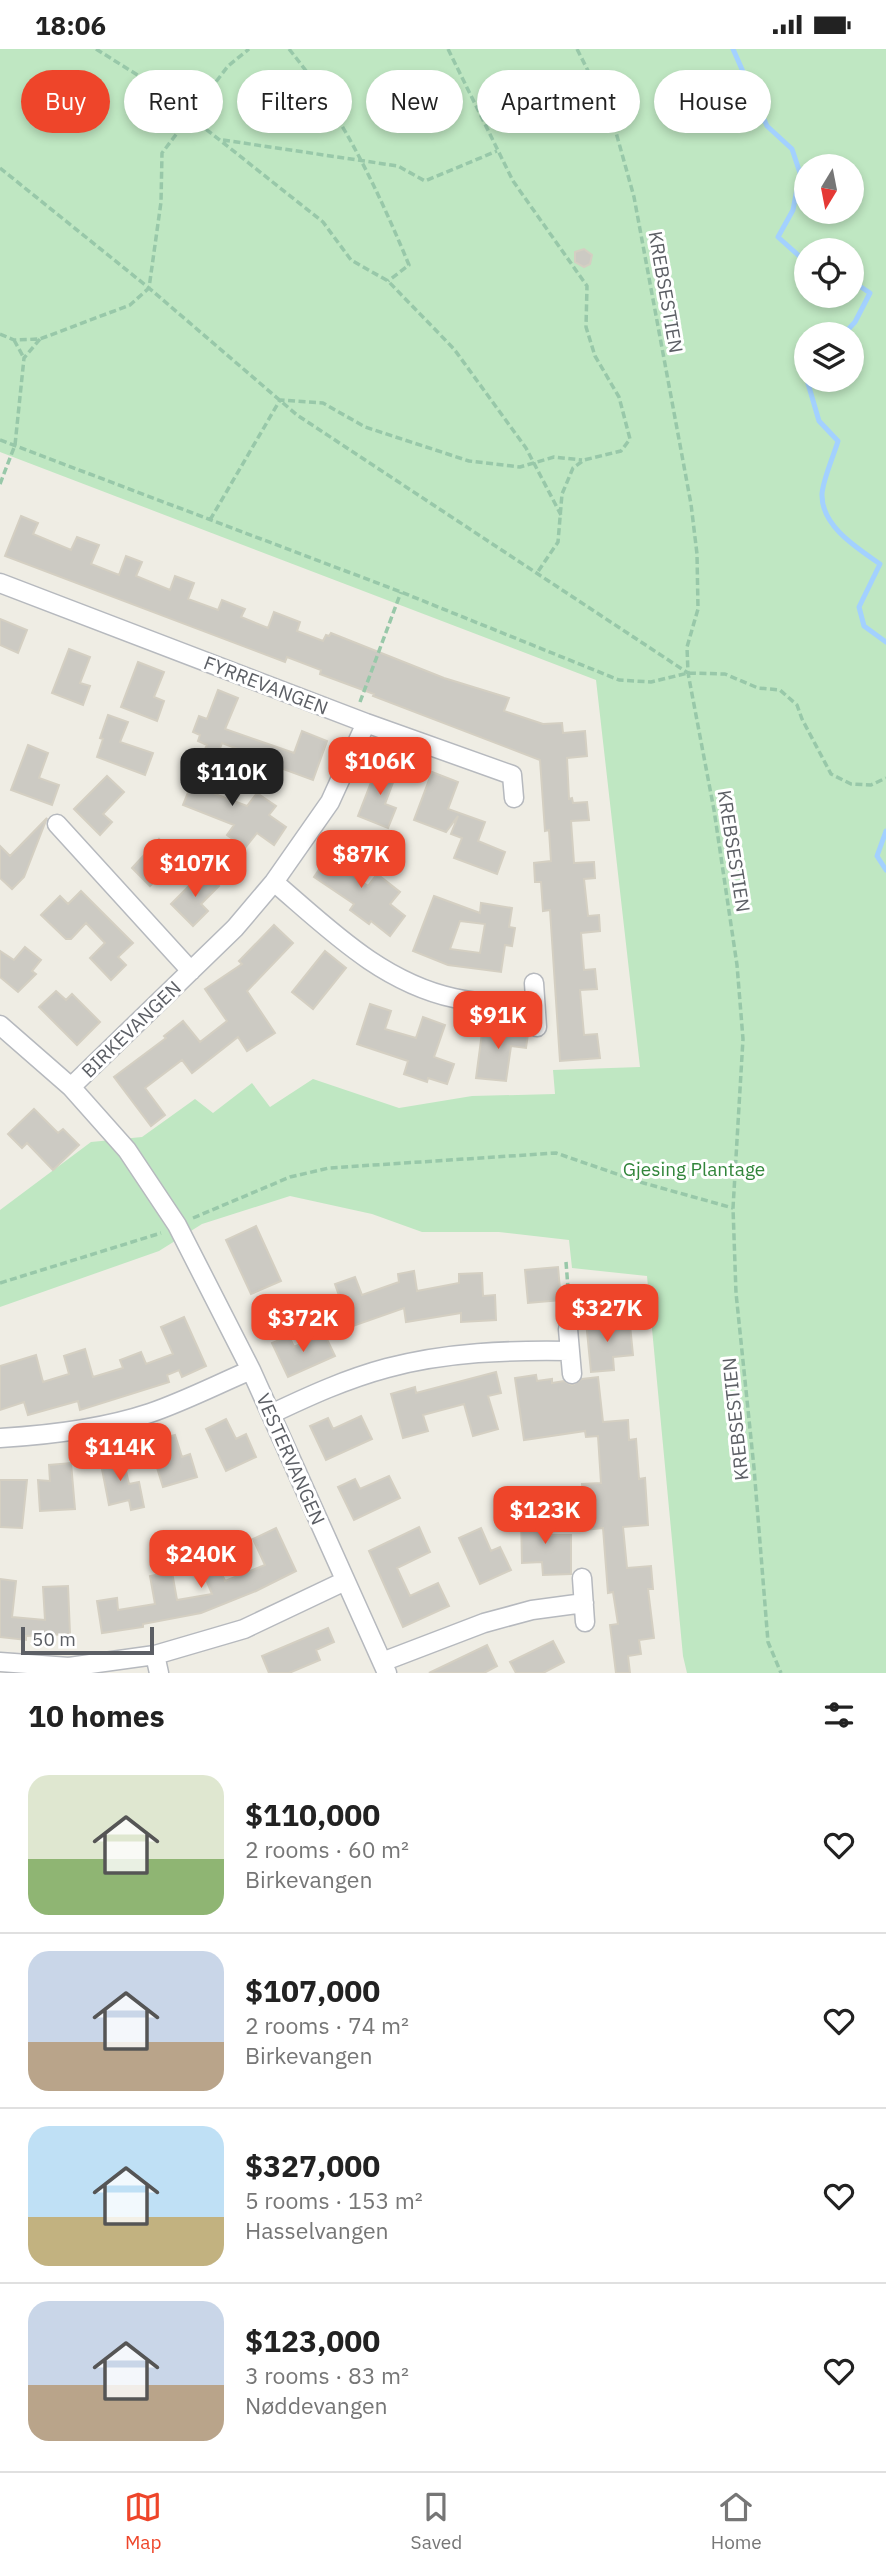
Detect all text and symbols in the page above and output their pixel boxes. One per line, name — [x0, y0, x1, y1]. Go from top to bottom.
text: 18:06 — [35, 8, 106, 42]
chip: Buy — [21, 70, 110, 133]
chip: Rent — [124, 70, 223, 133]
chip: Filters — [237, 70, 352, 133]
chip: New — [366, 70, 463, 133]
chip: Apartment — [477, 70, 640, 133]
chip: House — [654, 70, 771, 133]
north arrow — [794, 154, 864, 224]
map controls — [794, 154, 864, 392]
street label: KREBSESTIEN — [643, 229, 689, 355]
button: locate — [794, 238, 864, 308]
button: layers — [794, 322, 864, 392]
street label: FYRREVANGEN — [200, 650, 332, 720]
pin: $106K — [331, 737, 429, 797]
text: $106K — [344, 745, 416, 775]
pin: $110K — [183, 749, 281, 808]
text: $110K — [196, 756, 268, 786]
street label: KREBSESTIEN — [712, 788, 756, 914]
pin: $87K — [320, 831, 402, 890]
text: $87K — [332, 838, 390, 868]
pin: $107K — [146, 839, 244, 899]
text: $107K — [159, 847, 231, 877]
street label: BIRKEVANGEN — [76, 975, 186, 1083]
pin: $91K — [457, 991, 539, 1051]
text: $91K — [469, 999, 527, 1029]
park label: Gjesing Plantage — [623, 1157, 765, 1181]
pin: $327K — [558, 1285, 656, 1344]
text: $327K — [571, 1292, 643, 1322]
pin: $372K — [254, 1295, 352, 1354]
text: $372K — [267, 1302, 339, 1332]
street label: KREBSESTIEN — [717, 1356, 753, 1482]
street label: VESTERVANGEN — [251, 1390, 331, 1528]
pin: $114K — [71, 1423, 169, 1483]
text: $114K — [84, 1431, 156, 1461]
pin: $123K — [496, 1487, 594, 1546]
text: $123K — [509, 1494, 581, 1524]
pin: $240K — [152, 1531, 250, 1590]
text: $240K — [165, 1538, 237, 1568]
scale bar — [21, 1624, 154, 1656]
text: 50 m — [32, 1627, 76, 1651]
text: 10 homes — [28, 1696, 165, 1735]
icon: filters — [820, 1696, 858, 1734]
text: $110,000 — [245, 1795, 380, 1834]
icon: home — [84, 1803, 168, 1887]
icon: heart — [820, 1826, 858, 1864]
text: 2 rooms · 60 m² — [245, 1834, 409, 1864]
text: Birkevangen — [245, 1864, 373, 1894]
text: $107,000 — [245, 1971, 380, 2010]
icon: home — [84, 1979, 168, 2063]
icon: heart — [820, 2002, 858, 2040]
text: 2 rooms · 74 m² — [245, 2010, 409, 2040]
text: Birkevangen — [245, 2040, 373, 2070]
text: $327,000 — [245, 2146, 380, 2185]
icon: home — [84, 2154, 168, 2238]
icon: heart — [820, 2177, 858, 2215]
text: 5 rooms · 153 m² — [245, 2185, 423, 2215]
text: Hasselvangen — [245, 2215, 389, 2245]
text: $123,000 — [245, 2321, 380, 2360]
icon: home — [84, 2329, 168, 2413]
icon: heart — [820, 2352, 858, 2390]
text: 3 rooms · 83 m² — [245, 2360, 409, 2390]
text: Nøddevangen — [245, 2390, 388, 2420]
tab: Map — [124, 2488, 162, 2554]
tab: Saved — [411, 2488, 462, 2554]
tab: Home — [711, 2488, 762, 2554]

